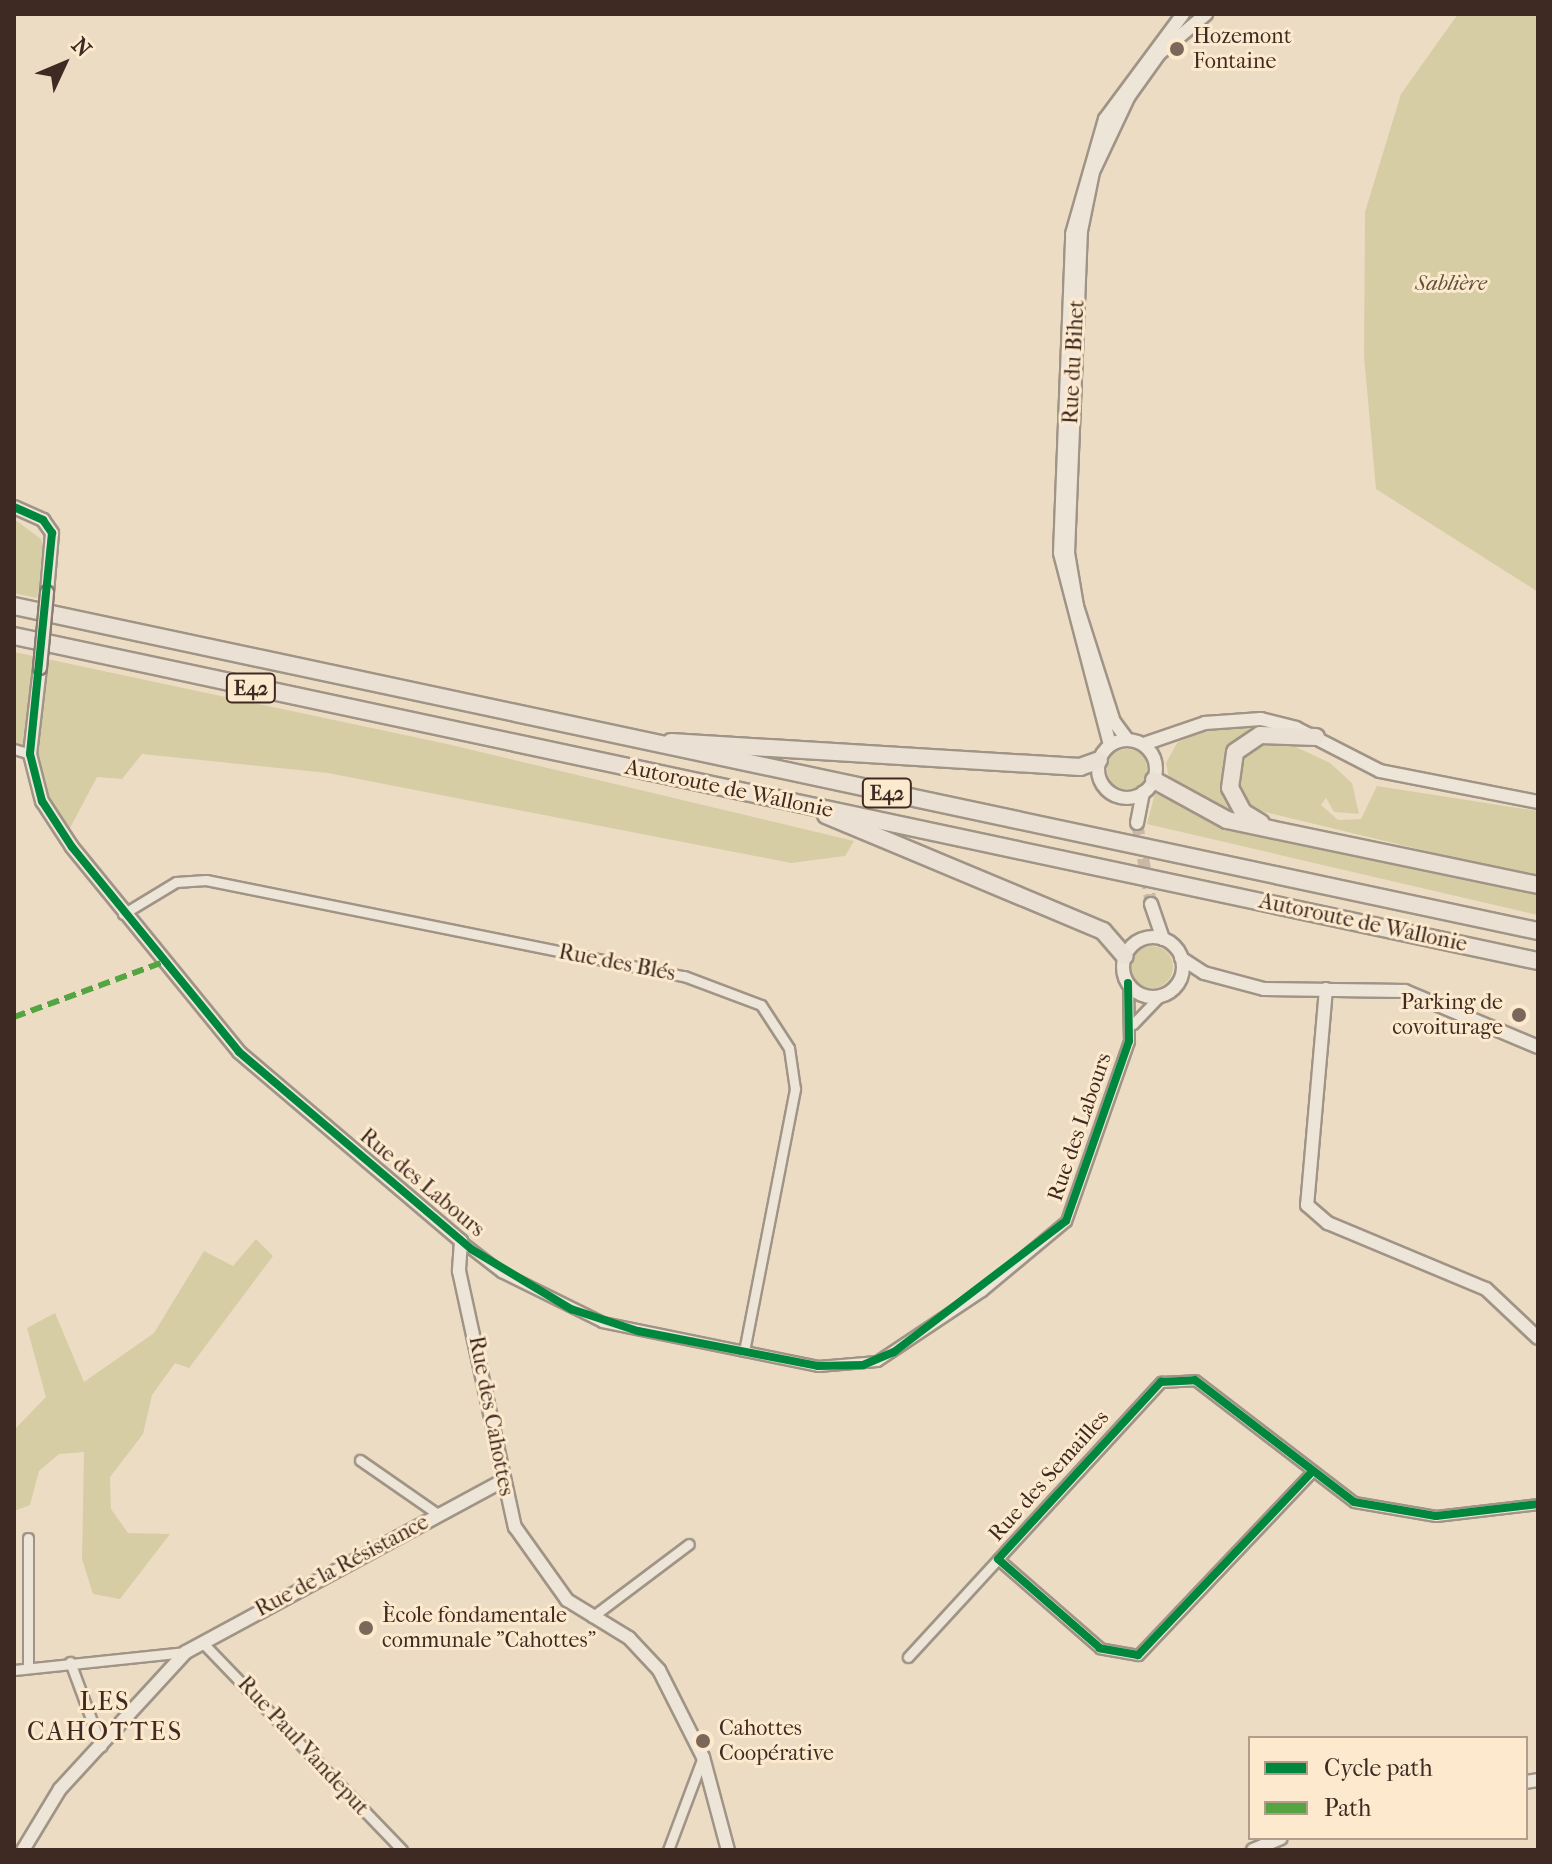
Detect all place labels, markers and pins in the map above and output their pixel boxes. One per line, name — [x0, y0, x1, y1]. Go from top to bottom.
place label: Hozemont Fontaine — [1193, 23, 1292, 74]
marker: Hozemont Fontaine — [1168, 40, 1186, 58]
place label: Parking de covoiturage — [1392, 989, 1503, 1040]
marker: Parking de covoiturage — [1510, 1006, 1528, 1024]
place label: Ècole fondamentale communale "Cahottes" — [382, 1602, 596, 1654]
marker: Ècole fondamentale communale "Cahottes" — [357, 1619, 375, 1637]
place label: Cahottes Coopérative — [719, 1715, 834, 1766]
marker: Cahottes Coopérative — [694, 1732, 712, 1750]

